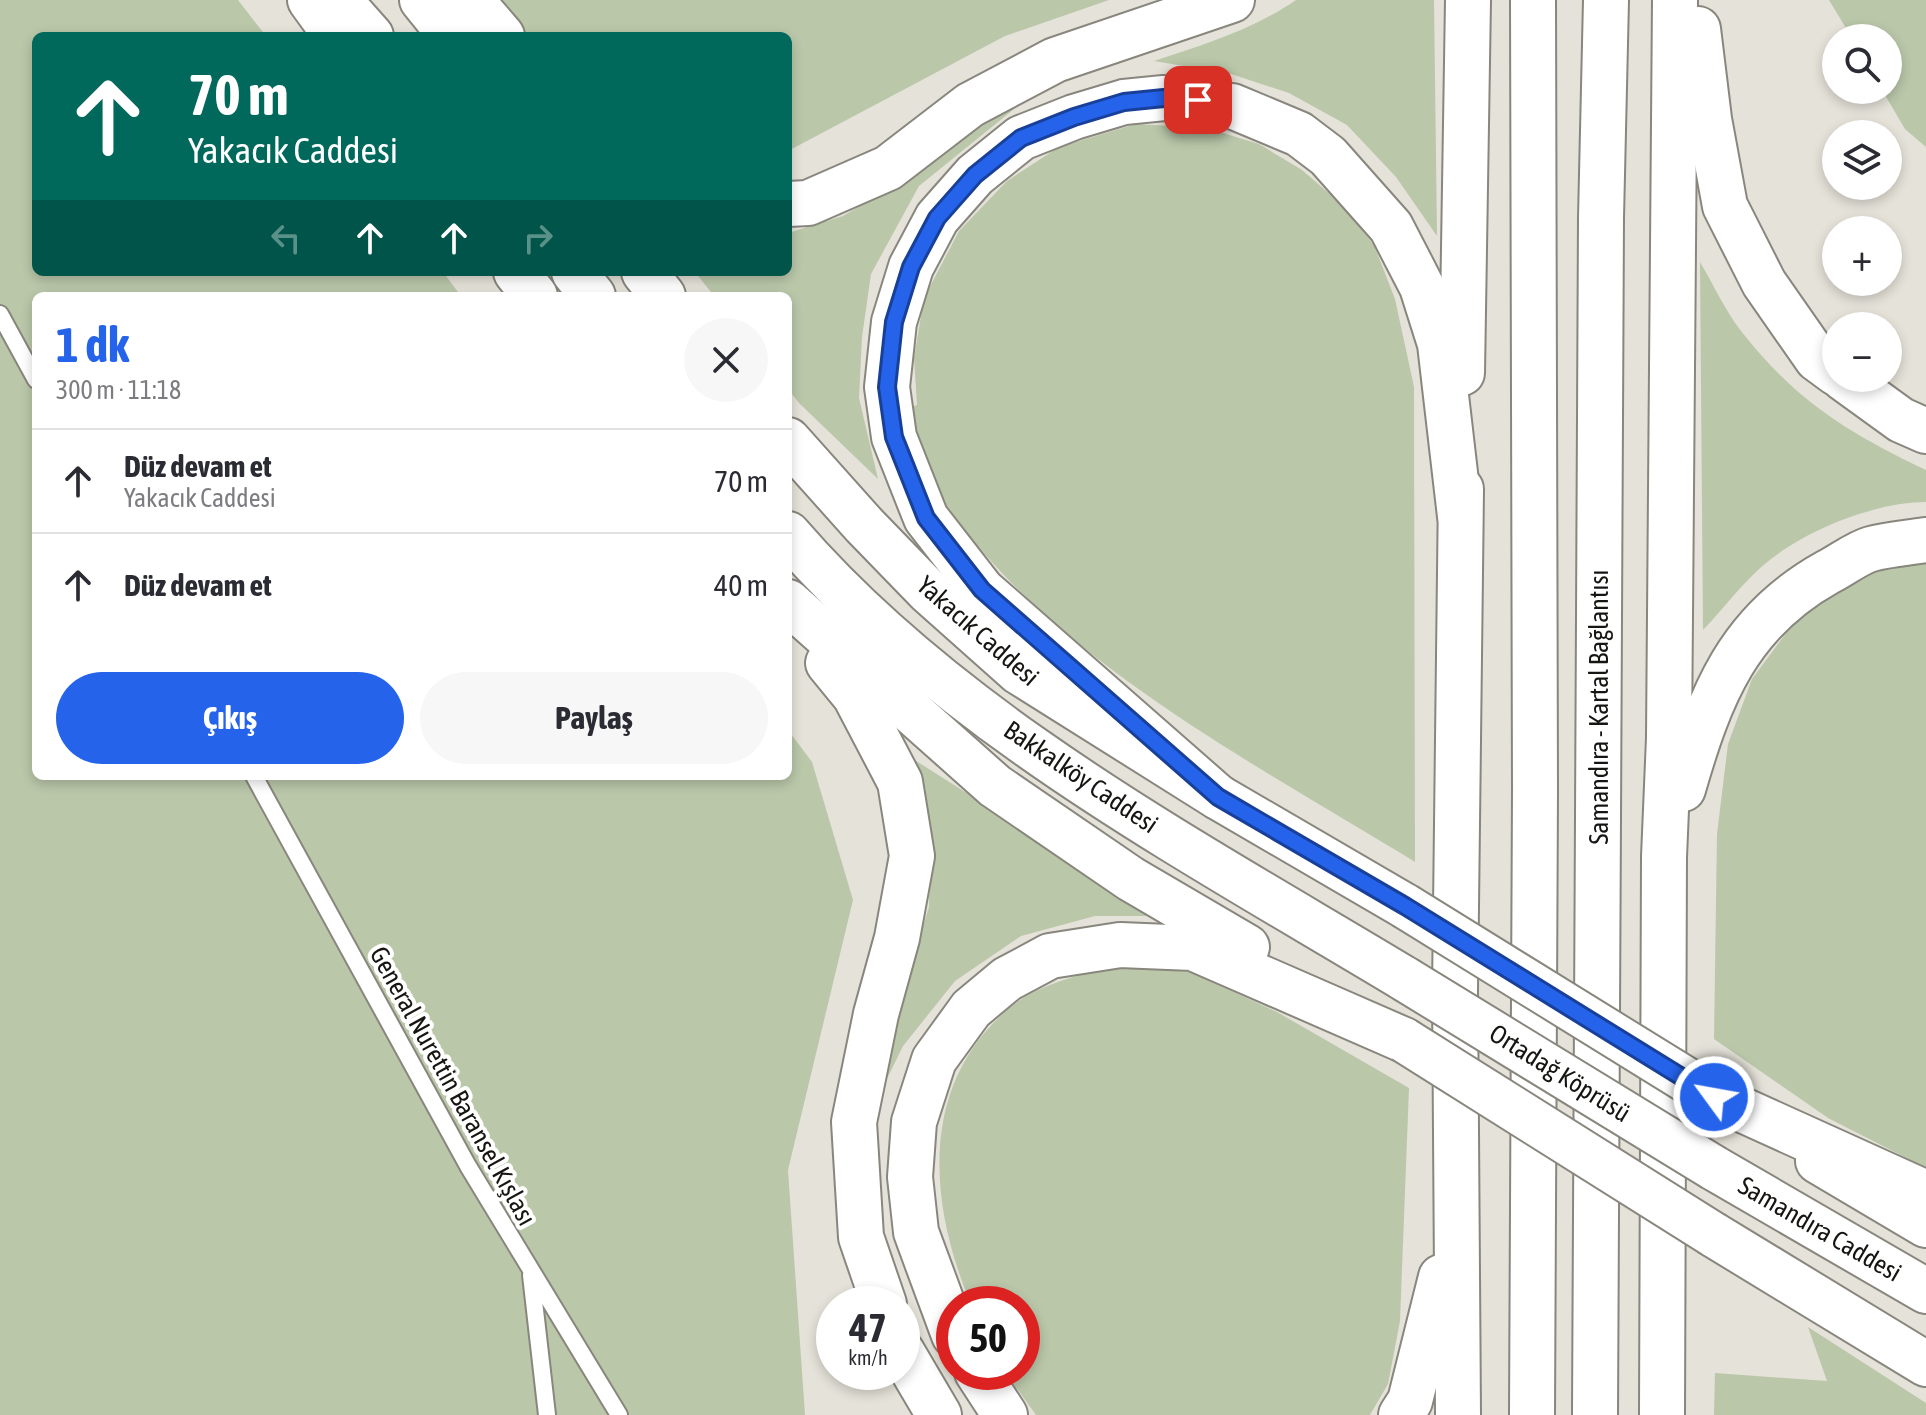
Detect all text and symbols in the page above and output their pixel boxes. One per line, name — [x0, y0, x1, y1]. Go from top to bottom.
map controls — [1822, 24, 1902, 392]
button: search — [1822, 24, 1902, 104]
text: 70 m — [188, 63, 289, 127]
icon: ahead — [56, 64, 160, 168]
pin — [1164, 66, 1232, 134]
icon: arrive — [1176, 78, 1220, 122]
button: layers — [1822, 120, 1902, 200]
text: Yakacık Caddesi — [188, 129, 398, 171]
icon: left — [264, 216, 308, 260]
icon: ahead — [348, 216, 392, 260]
icon: ahead — [432, 216, 476, 260]
icon: right — [516, 216, 560, 260]
button: + — [1822, 216, 1902, 296]
button: − — [1822, 312, 1902, 392]
text: 1 dk — [56, 317, 129, 372]
button: close — [684, 318, 768, 402]
text: 300 m · 11:18 — [56, 375, 181, 405]
text: Düz devam et — [124, 449, 272, 483]
icon: ahead — [56, 459, 100, 503]
text: 70 m — [714, 464, 768, 498]
text: Yakacık Caddesi — [124, 483, 276, 513]
icon: ahead — [56, 563, 100, 607]
text: Düz devam et — [124, 568, 272, 602]
text: 40 m — [714, 568, 768, 602]
street label: Samandıra - Kartal Bağlantısı — [1584, 569, 1614, 845]
street label: Yakacık Caddesi — [911, 570, 1045, 692]
button: Çıkış — [56, 672, 404, 764]
button: Paylaş — [420, 672, 768, 764]
street label: Bakkalköy Caddesi — [998, 715, 1164, 839]
street label: General Nurettin Baransel Kışlası — [364, 941, 542, 1231]
street label: Ortadağ Köprüsü — [1484, 1018, 1636, 1128]
position arrow — [1672, 1055, 1756, 1139]
street label: Samandıra Caddesi — [1733, 1170, 1907, 1288]
speed limit sign: 50 — [936, 1286, 1040, 1390]
text: 47 — [849, 1305, 887, 1350]
text: km/h — [848, 1346, 888, 1369]

